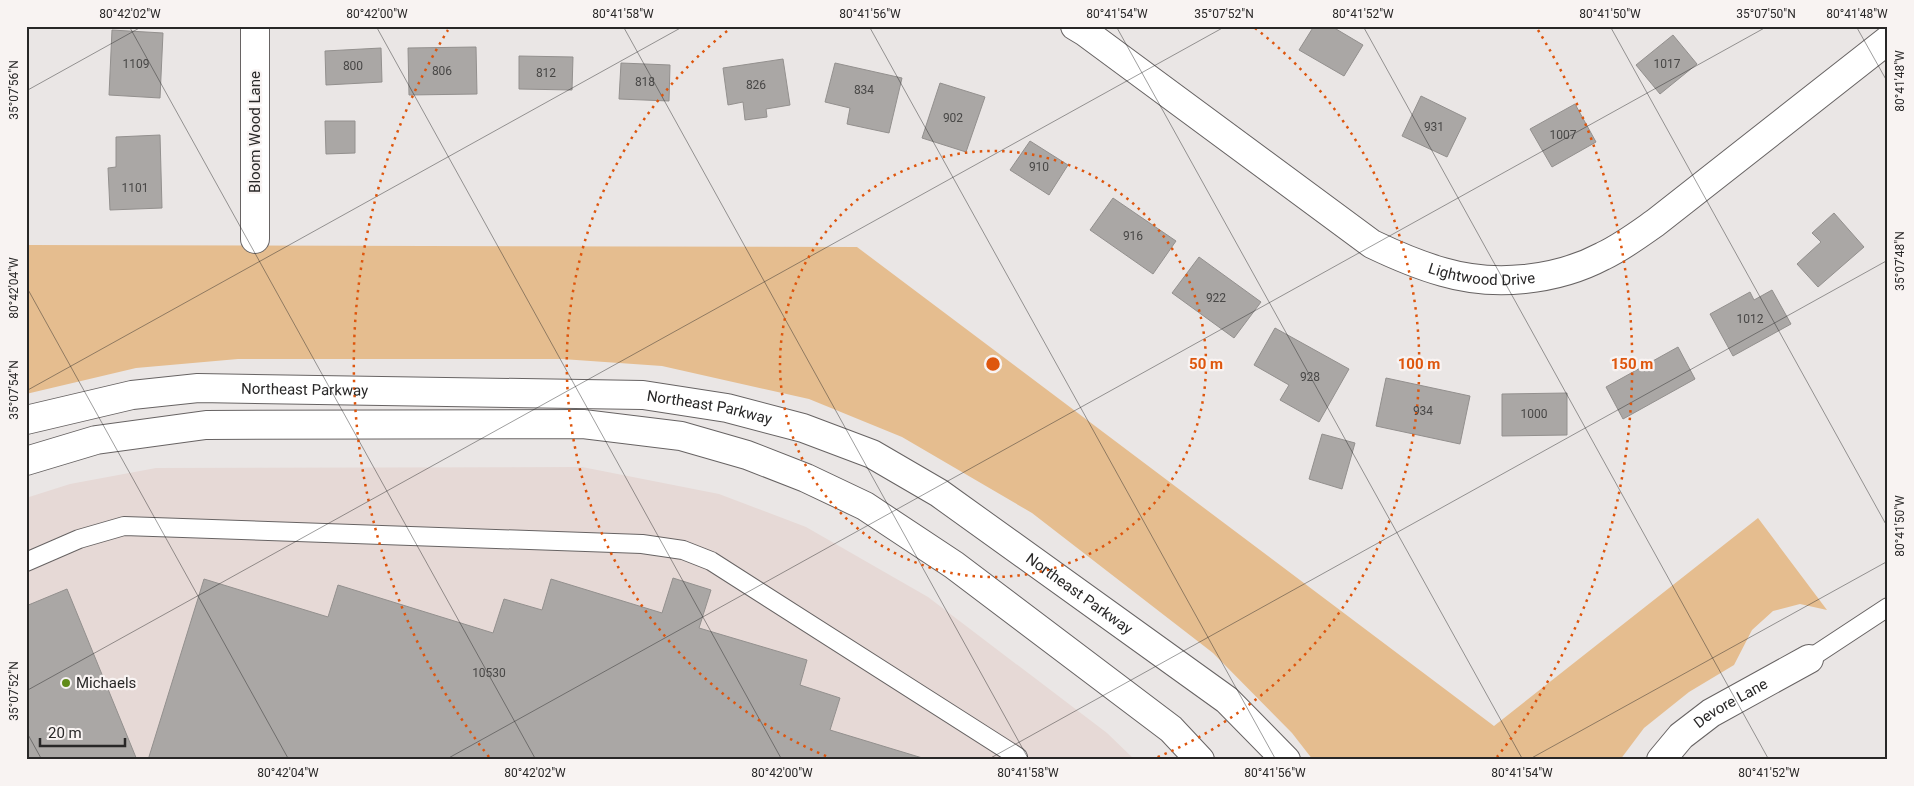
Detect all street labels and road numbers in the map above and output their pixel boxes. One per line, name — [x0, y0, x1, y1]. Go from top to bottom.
street label: Bloom Wood Lane — [246, 71, 264, 193]
street label: Lightwood Drive — [1426, 259, 1536, 289]
street label: Northeast Parkway — [241, 380, 368, 400]
street label: Northeast Parkway — [646, 387, 774, 428]
street label: Northeast Parkway — [1022, 549, 1136, 638]
street label: Devore Lane — [1690, 675, 1771, 732]

